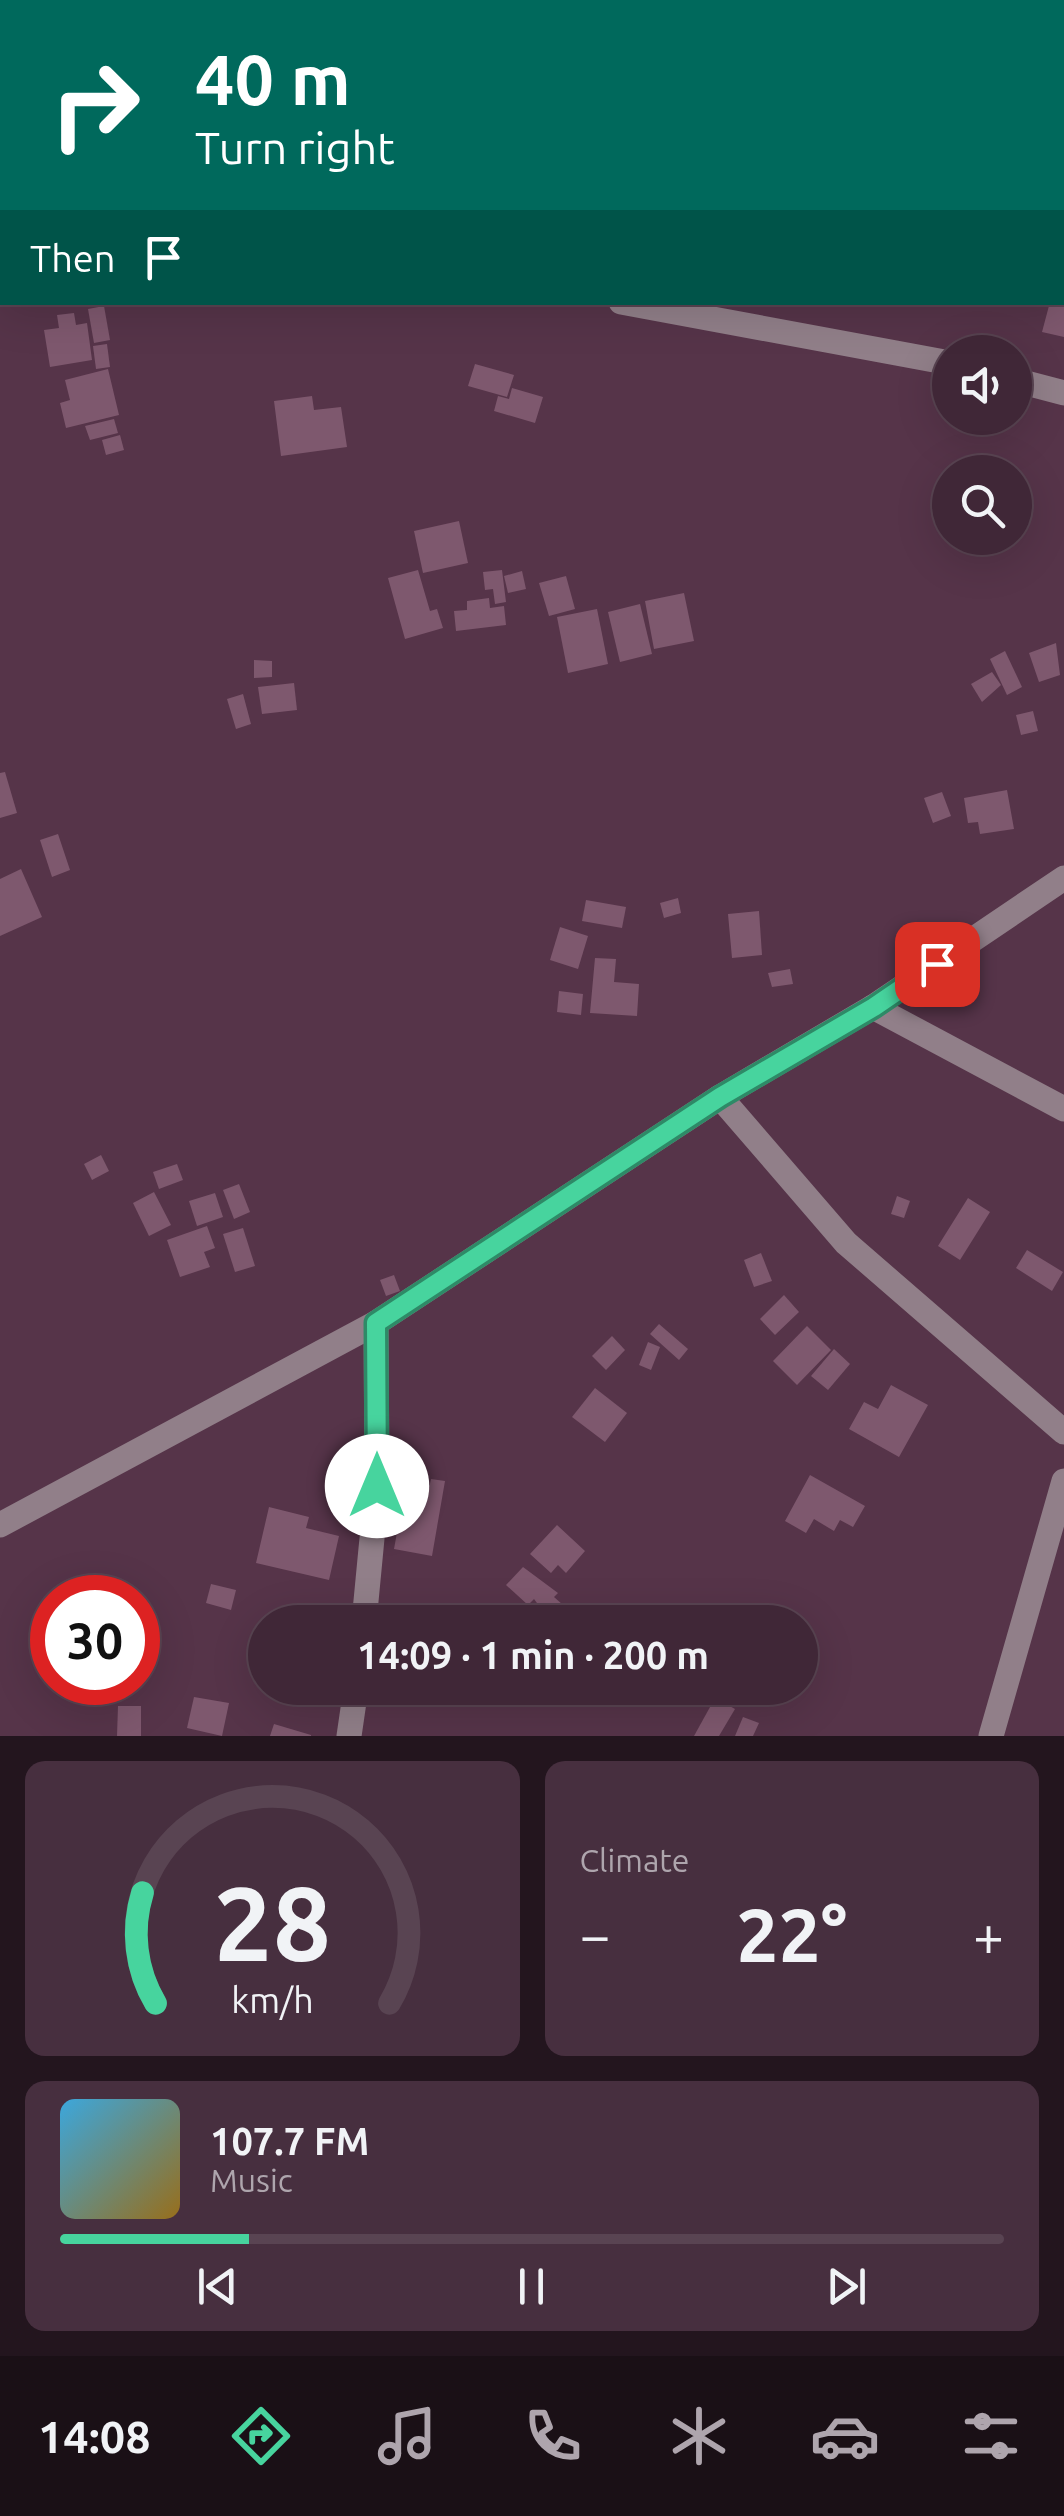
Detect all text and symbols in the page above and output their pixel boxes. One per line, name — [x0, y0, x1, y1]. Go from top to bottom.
icon: right — [30, 40, 160, 170]
text: 40 m — [195, 40, 351, 118]
text: Turn right — [195, 122, 395, 173]
icon: arrive — [136, 230, 191, 285]
text: Then — [30, 237, 116, 279]
map controls — [932, 335, 1032, 555]
button: sound — [932, 335, 1032, 435]
button: search — [932, 455, 1032, 555]
pin — [895, 922, 980, 1007]
icon: arrive — [910, 937, 965, 992]
position arrow — [325, 1434, 429, 1538]
speed limit sign: 30 — [30, 1575, 160, 1705]
text: 14:09 · 1 min · 200 m — [357, 1634, 709, 1676]
text: Climate — [580, 1842, 690, 1878]
text: 28 — [214, 1864, 331, 1981]
text: 22° — [736, 1892, 847, 1976]
text: − — [580, 1904, 611, 1965]
text: + — [973, 1904, 1004, 1965]
text: km/h — [231, 1980, 314, 2020]
text: 107.7 FM — [210, 2120, 369, 2162]
text: Music — [210, 2162, 293, 2198]
icon: previous — [190, 2259, 245, 2314]
icon: pause — [504, 2259, 559, 2314]
icon: next — [819, 2259, 874, 2314]
icon: directions — [226, 2401, 296, 2471]
icon: music — [372, 2401, 442, 2471]
icon: phone — [518, 2401, 588, 2471]
icon: climate — [664, 2401, 734, 2471]
icon: car — [810, 2401, 880, 2471]
icon: filters — [956, 2401, 1026, 2471]
text: 14:08 — [38, 2411, 151, 2462]

